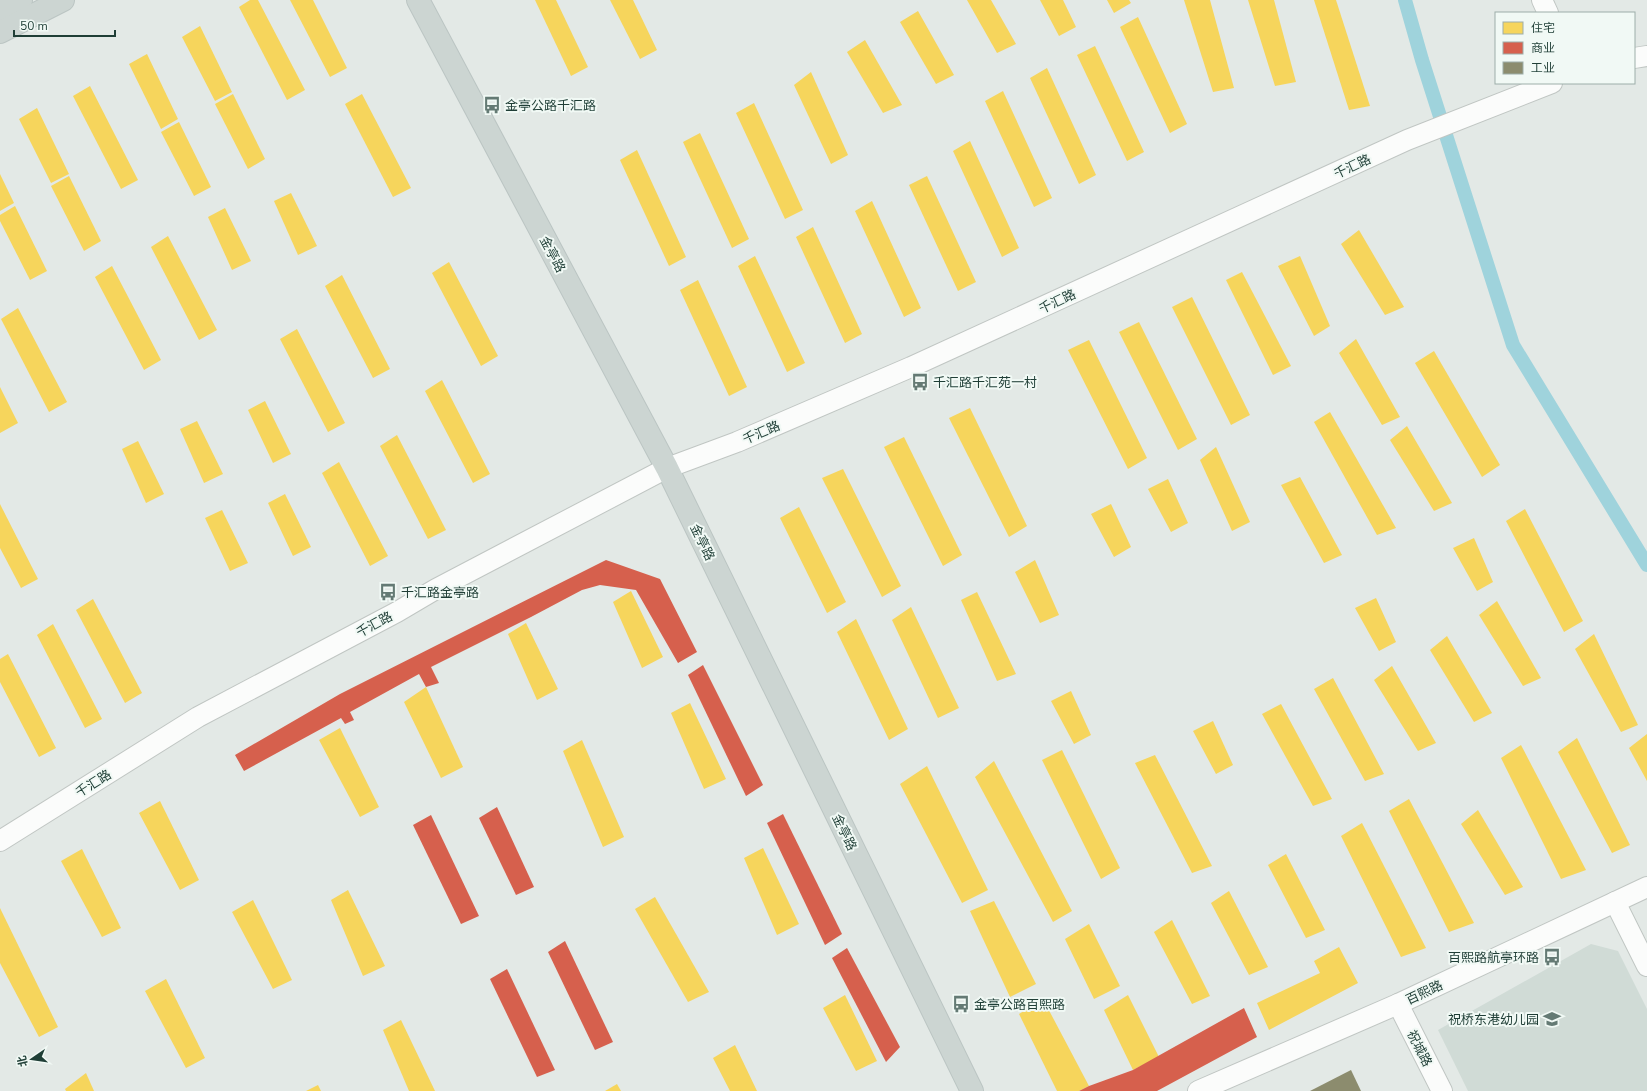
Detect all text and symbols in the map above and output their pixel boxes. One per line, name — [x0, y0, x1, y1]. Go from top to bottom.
scale bar — [14, 12, 115, 38]
legend — [1495, 12, 1635, 84]
text: 50 m — [20, 18, 48, 34]
text: 住宅 — [1531, 20, 1555, 36]
text: 商业 — [1531, 40, 1555, 56]
text: 工业 — [1531, 60, 1555, 76]
bus stop icon: 金亭公路千汇路 — [482, 95, 502, 115]
place label: 金亭公路千汇路 — [505, 97, 596, 115]
street label: 千汇路 — [1331, 151, 1374, 183]
street label: 金亭路 — [535, 233, 569, 276]
street label: 千汇路 — [1036, 286, 1079, 318]
bus stop icon: 千汇路千汇苑一村 — [910, 372, 930, 392]
place label: 千汇路千汇苑一村 — [933, 374, 1037, 392]
street label: 千汇路 — [740, 417, 783, 449]
street label: 金亭路 — [685, 521, 719, 564]
bus stop icon: 千汇路金亭路 — [378, 582, 398, 602]
place label: 千汇路金亭路 — [401, 584, 479, 602]
street label: 千汇路 — [353, 608, 396, 642]
street label: 千汇路 — [72, 766, 115, 802]
street label: 金亭路 — [827, 811, 861, 854]
bus stop icon: 百熙路航亭环路 — [1542, 947, 1562, 967]
place label: 百熙路航亭环路 — [1448, 949, 1539, 967]
street label: 百熙路 — [1403, 977, 1446, 1009]
bus stop icon: 金亭公路百熙路 — [951, 994, 971, 1014]
place label: 金亭公路百熙路 — [974, 996, 1065, 1014]
school or university icon: 祝桥东港幼儿园 — [1542, 1009, 1562, 1029]
place label: 祝桥东港幼儿园 — [1448, 1011, 1539, 1029]
street label: 祝城路 — [1402, 1027, 1436, 1070]
north arrow — [12, 1039, 52, 1079]
text: 北 — [14, 1054, 31, 1068]

